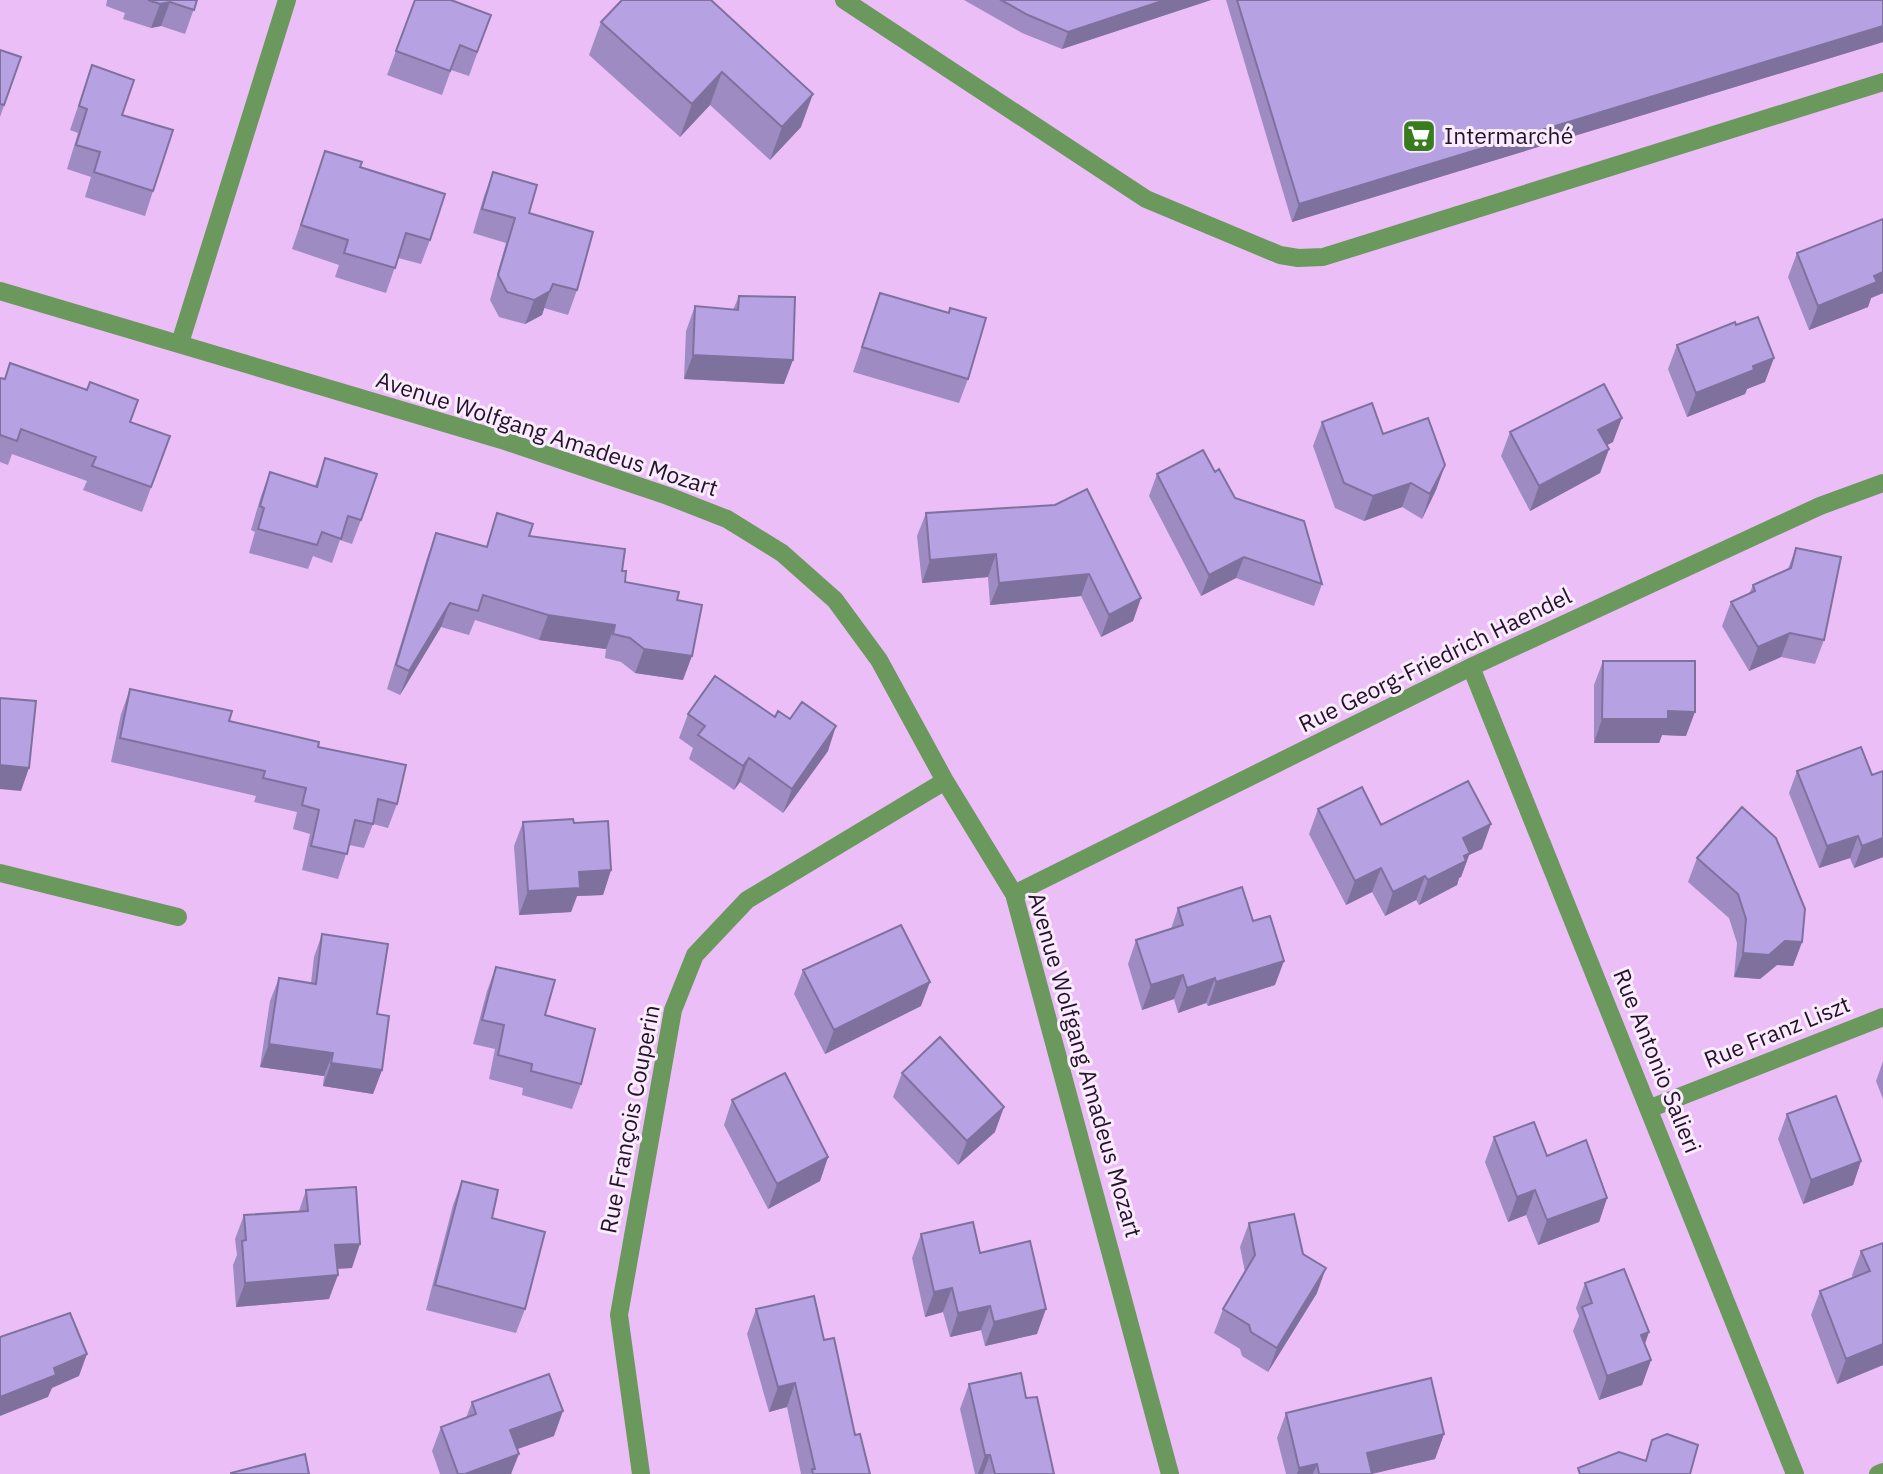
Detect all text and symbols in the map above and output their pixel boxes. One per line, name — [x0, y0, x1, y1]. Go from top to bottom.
supermarket icon: Intermarché — [1400, 117, 1438, 155]
place label: Intermarché — [1444, 120, 1573, 150]
street label: Avenue Wolfgang Amadeus Mozart — [373, 364, 722, 503]
street label: Rue Georg-Friedrich Haendel — [1293, 580, 1576, 738]
street label: Avenue Wolfgang Amadeus Mozart — [1022, 889, 1150, 1241]
street label: Rue Antonio Salieri — [1607, 964, 1709, 1157]
street label: Rue Franz Liszt — [1699, 988, 1854, 1074]
street label: Rue François Couperin — [592, 1002, 666, 1236]

